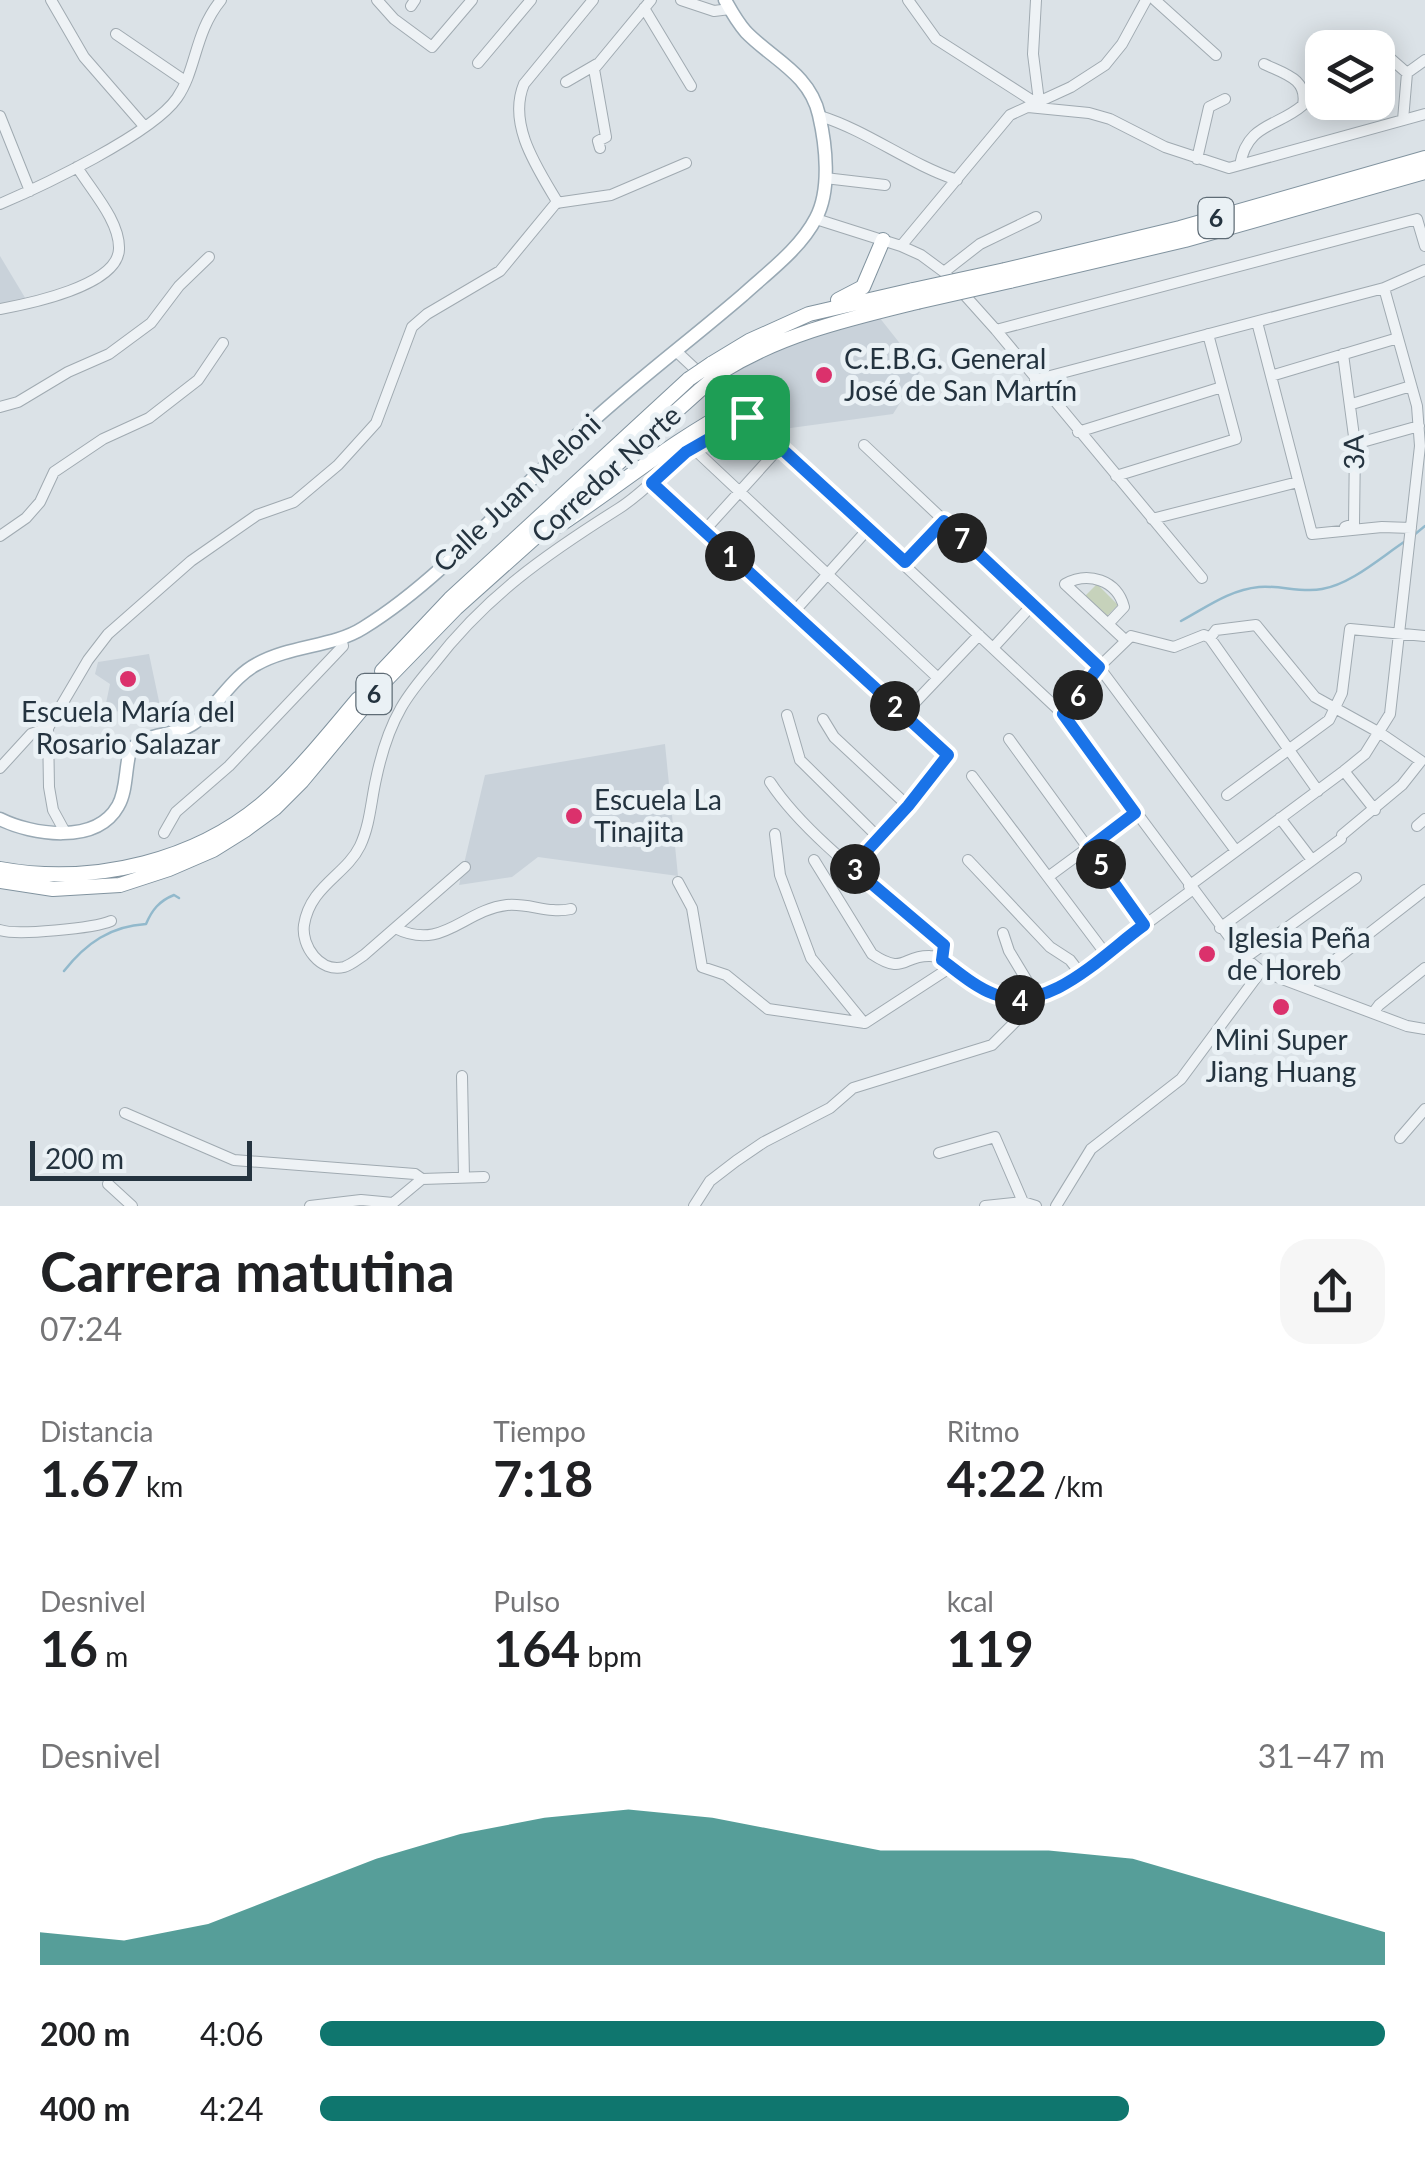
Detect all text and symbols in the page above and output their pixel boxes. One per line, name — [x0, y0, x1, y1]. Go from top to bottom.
map controls — [1305, 30, 1395, 120]
button: layers — [1305, 30, 1395, 120]
road number: 6 — [1198, 198, 1234, 238]
place label: C.E.B.G. General José de San Martín — [844, 341, 1077, 407]
marker: C.E.B.G. General José de San Martín — [813, 364, 835, 386]
pin — [705, 375, 790, 460]
icon: arrive — [720, 390, 775, 445]
street label: Corredor Norte — [524, 397, 687, 549]
street label: Calle Juan Meloni — [426, 406, 607, 578]
street label: 3A — [1336, 434, 1370, 470]
pin: 7 — [937, 513, 987, 563]
text: 7 — [954, 521, 970, 555]
pin: 1 — [705, 531, 755, 581]
text: 1 — [722, 539, 738, 573]
marker: Escuela María del Rosario Salazar — [117, 668, 139, 690]
pin: 6 — [1053, 670, 1103, 720]
road number: 6 — [356, 674, 392, 714]
text: 6 — [1070, 678, 1086, 712]
pin: 2 — [870, 681, 920, 731]
text: 2 — [887, 689, 903, 723]
place label: Escuela María del Rosario Salazar — [21, 694, 235, 760]
place label: Escuela La Tinajita — [594, 782, 722, 848]
marker: Escuela La Tinajita — [563, 805, 585, 827]
pin: 5 — [1076, 839, 1126, 889]
pin: 3 — [830, 844, 880, 894]
text: 5 — [1093, 847, 1109, 881]
text: 3 — [847, 852, 863, 886]
place label: Iglesia Peña de Horeb — [1227, 920, 1371, 986]
marker: Iglesia Peña de Horeb — [1196, 943, 1218, 965]
pin: 4 — [995, 975, 1045, 1025]
text: 4 — [1012, 983, 1028, 1017]
marker: Mini Super Jiang Huang — [1270, 996, 1292, 1018]
place label: Mini Super Jiang Huang — [1206, 1022, 1356, 1088]
scale bar — [30, 1136, 252, 1180]
text: 200 m — [45, 1141, 124, 1175]
text: Carrera matutina — [40, 1238, 455, 1304]
button: share — [1280, 1239, 1385, 1344]
text: 07:24 — [40, 1309, 122, 1348]
text: Distancia — [40, 1414, 153, 1448]
text: Tiempo — [493, 1414, 586, 1448]
text: Ritmo — [947, 1414, 1020, 1448]
text: 1.67 — [40, 1448, 139, 1508]
text: 7:18 — [493, 1448, 593, 1508]
text: 4:22 — [947, 1448, 1047, 1508]
text: km — [139, 1469, 183, 1503]
text: /km — [1047, 1469, 1104, 1503]
text: Desnivel — [40, 1584, 146, 1618]
text: Pulso — [493, 1584, 560, 1618]
text: kcal — [947, 1584, 994, 1618]
text: 16 — [40, 1618, 98, 1678]
text: 164 — [493, 1618, 580, 1678]
text: 119 — [947, 1618, 1034, 1678]
text: m — [98, 1639, 128, 1673]
text: bpm — [580, 1639, 642, 1673]
text: Desnivel — [40, 1736, 161, 1775]
text: 31–47 m — [1258, 1736, 1385, 1775]
text: 200 m — [40, 2014, 130, 2053]
text: 4:06 — [200, 2014, 264, 2053]
text: 400 m — [40, 2089, 130, 2128]
text: 4:24 — [200, 2089, 264, 2128]

